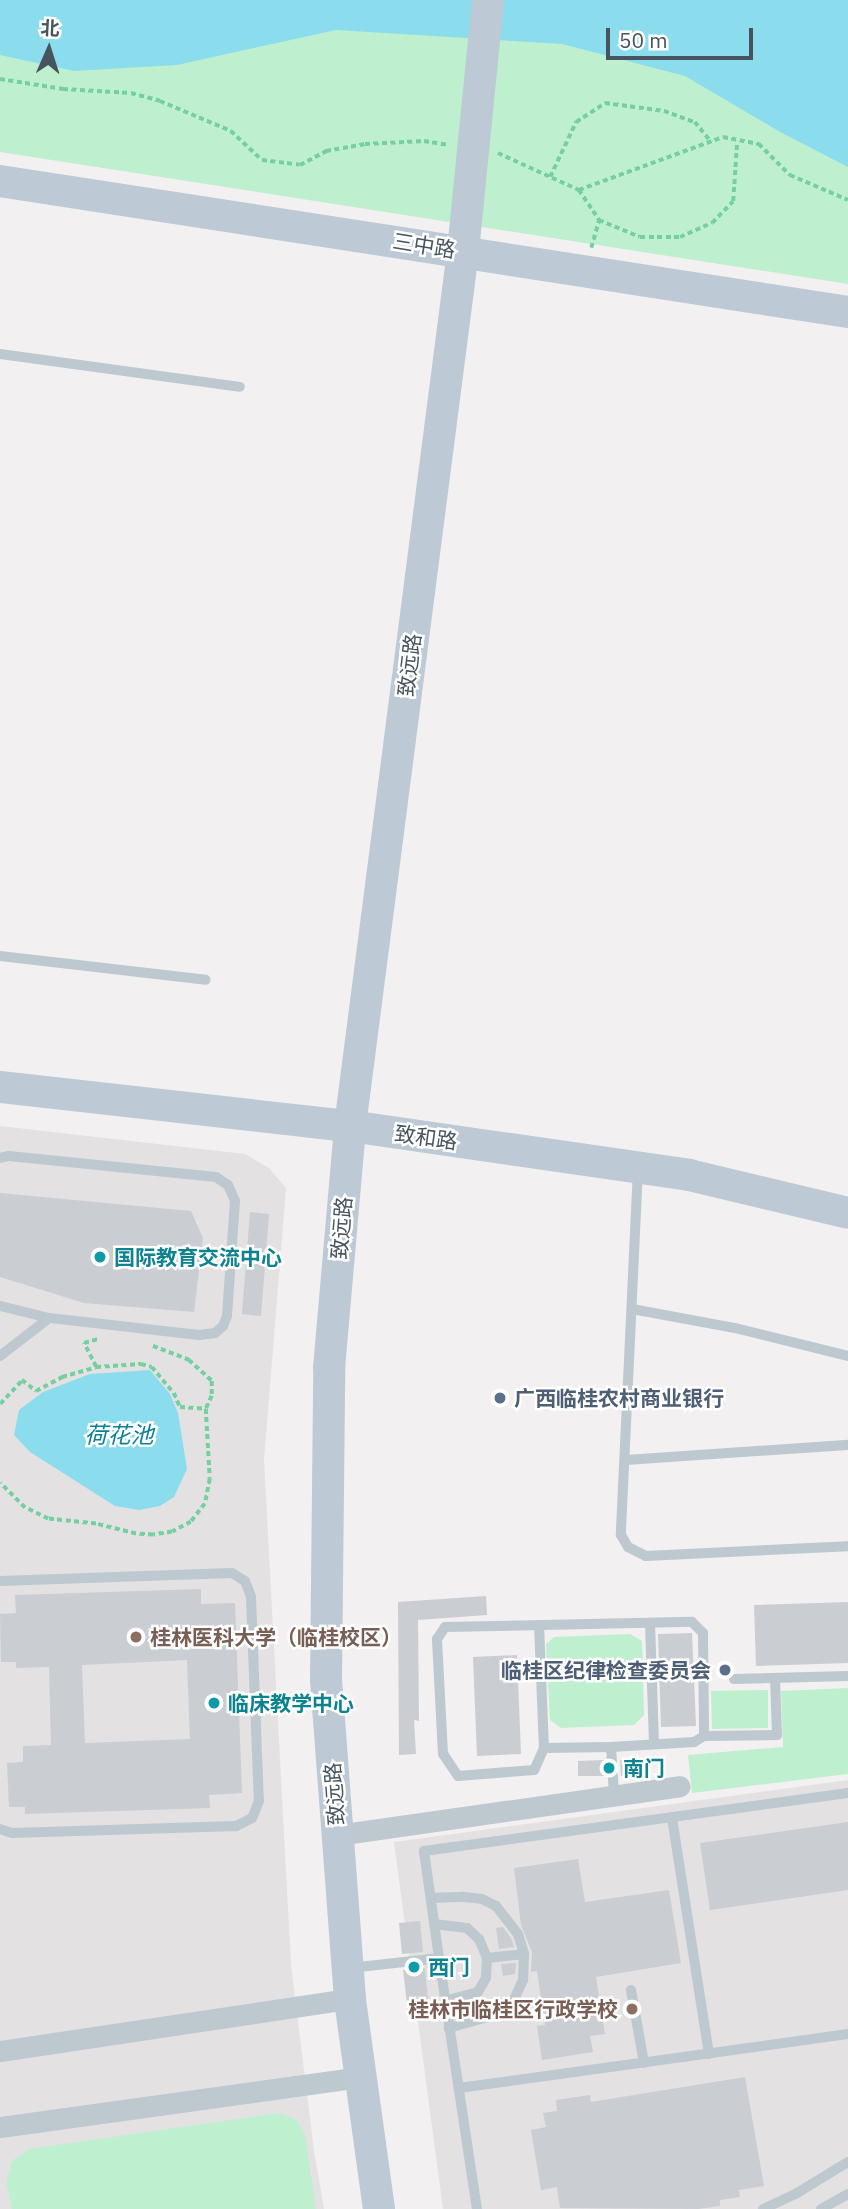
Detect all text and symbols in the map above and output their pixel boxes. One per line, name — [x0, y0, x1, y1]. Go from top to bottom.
north arrow — [14, 14, 84, 84]
scale bar — [610, 14, 757, 58]
text: 北 — [40, 16, 60, 41]
text: 50 m — [619, 26, 668, 54]
street label: 三中路 — [391, 228, 457, 262]
street label: 致远路 — [393, 632, 425, 698]
street label: 致和路 — [393, 1120, 459, 1154]
street label: 致远路 — [326, 1196, 356, 1260]
place label: 国际教育交流中心 — [114, 1244, 282, 1270]
marker: 国际教育交流中心 — [92, 1249, 108, 1265]
place label: 广西临桂农村商业银行 — [514, 1385, 724, 1411]
marker: 广西临桂农村商业银行 — [492, 1390, 508, 1406]
water label: 荷花池 — [85, 1420, 153, 1448]
place label: 桂林医科大学（临桂校区） — [150, 1624, 402, 1650]
marker: 桂林医科大学（临桂校区） — [128, 1629, 144, 1645]
place label: 临桂区纪律检查委员会 — [501, 1657, 711, 1683]
marker: 临桂区纪律检查委员会 — [717, 1662, 733, 1678]
place label: 临床教学中心 — [228, 1690, 354, 1716]
marker: 临床教学中心 — [206, 1695, 222, 1711]
place label: 南门 — [623, 1755, 665, 1781]
marker: 南门 — [601, 1760, 617, 1776]
street label: 致远路 — [319, 1762, 349, 1826]
place label: 西门 — [428, 1954, 470, 1980]
marker: 西门 — [406, 1959, 422, 1975]
place label: 桂林市临桂区行政学校 — [408, 1996, 618, 2022]
marker: 桂林市临桂区行政学校 — [624, 2001, 640, 2017]

